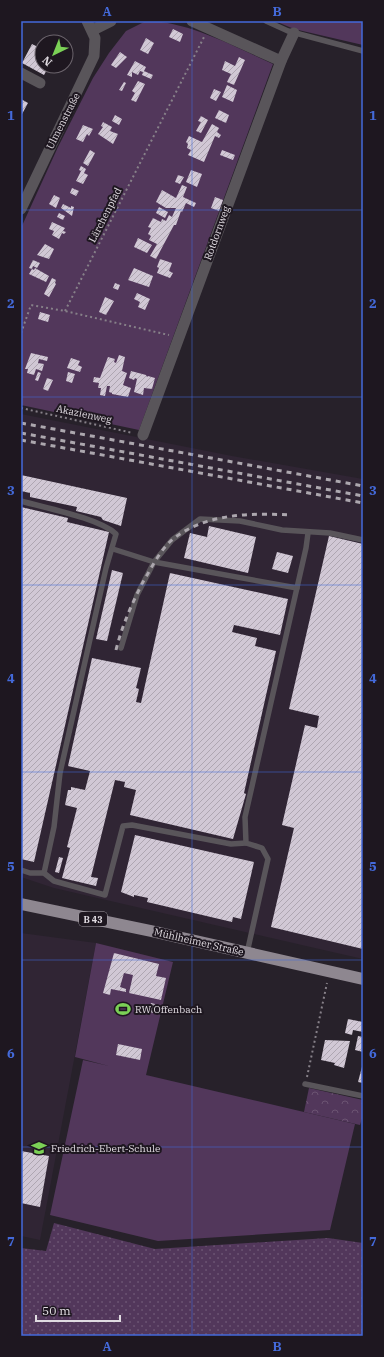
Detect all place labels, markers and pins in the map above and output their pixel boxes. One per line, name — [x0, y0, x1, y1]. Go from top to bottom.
sports icon: RW Offenbach — [114, 1000, 132, 1018]
place label: RW Offenbach — [135, 1003, 202, 1016]
school or university icon: Friedrich-Ebert-Schule — [30, 1139, 48, 1157]
place label: Friedrich-Ebert-Schule — [51, 1142, 160, 1155]

